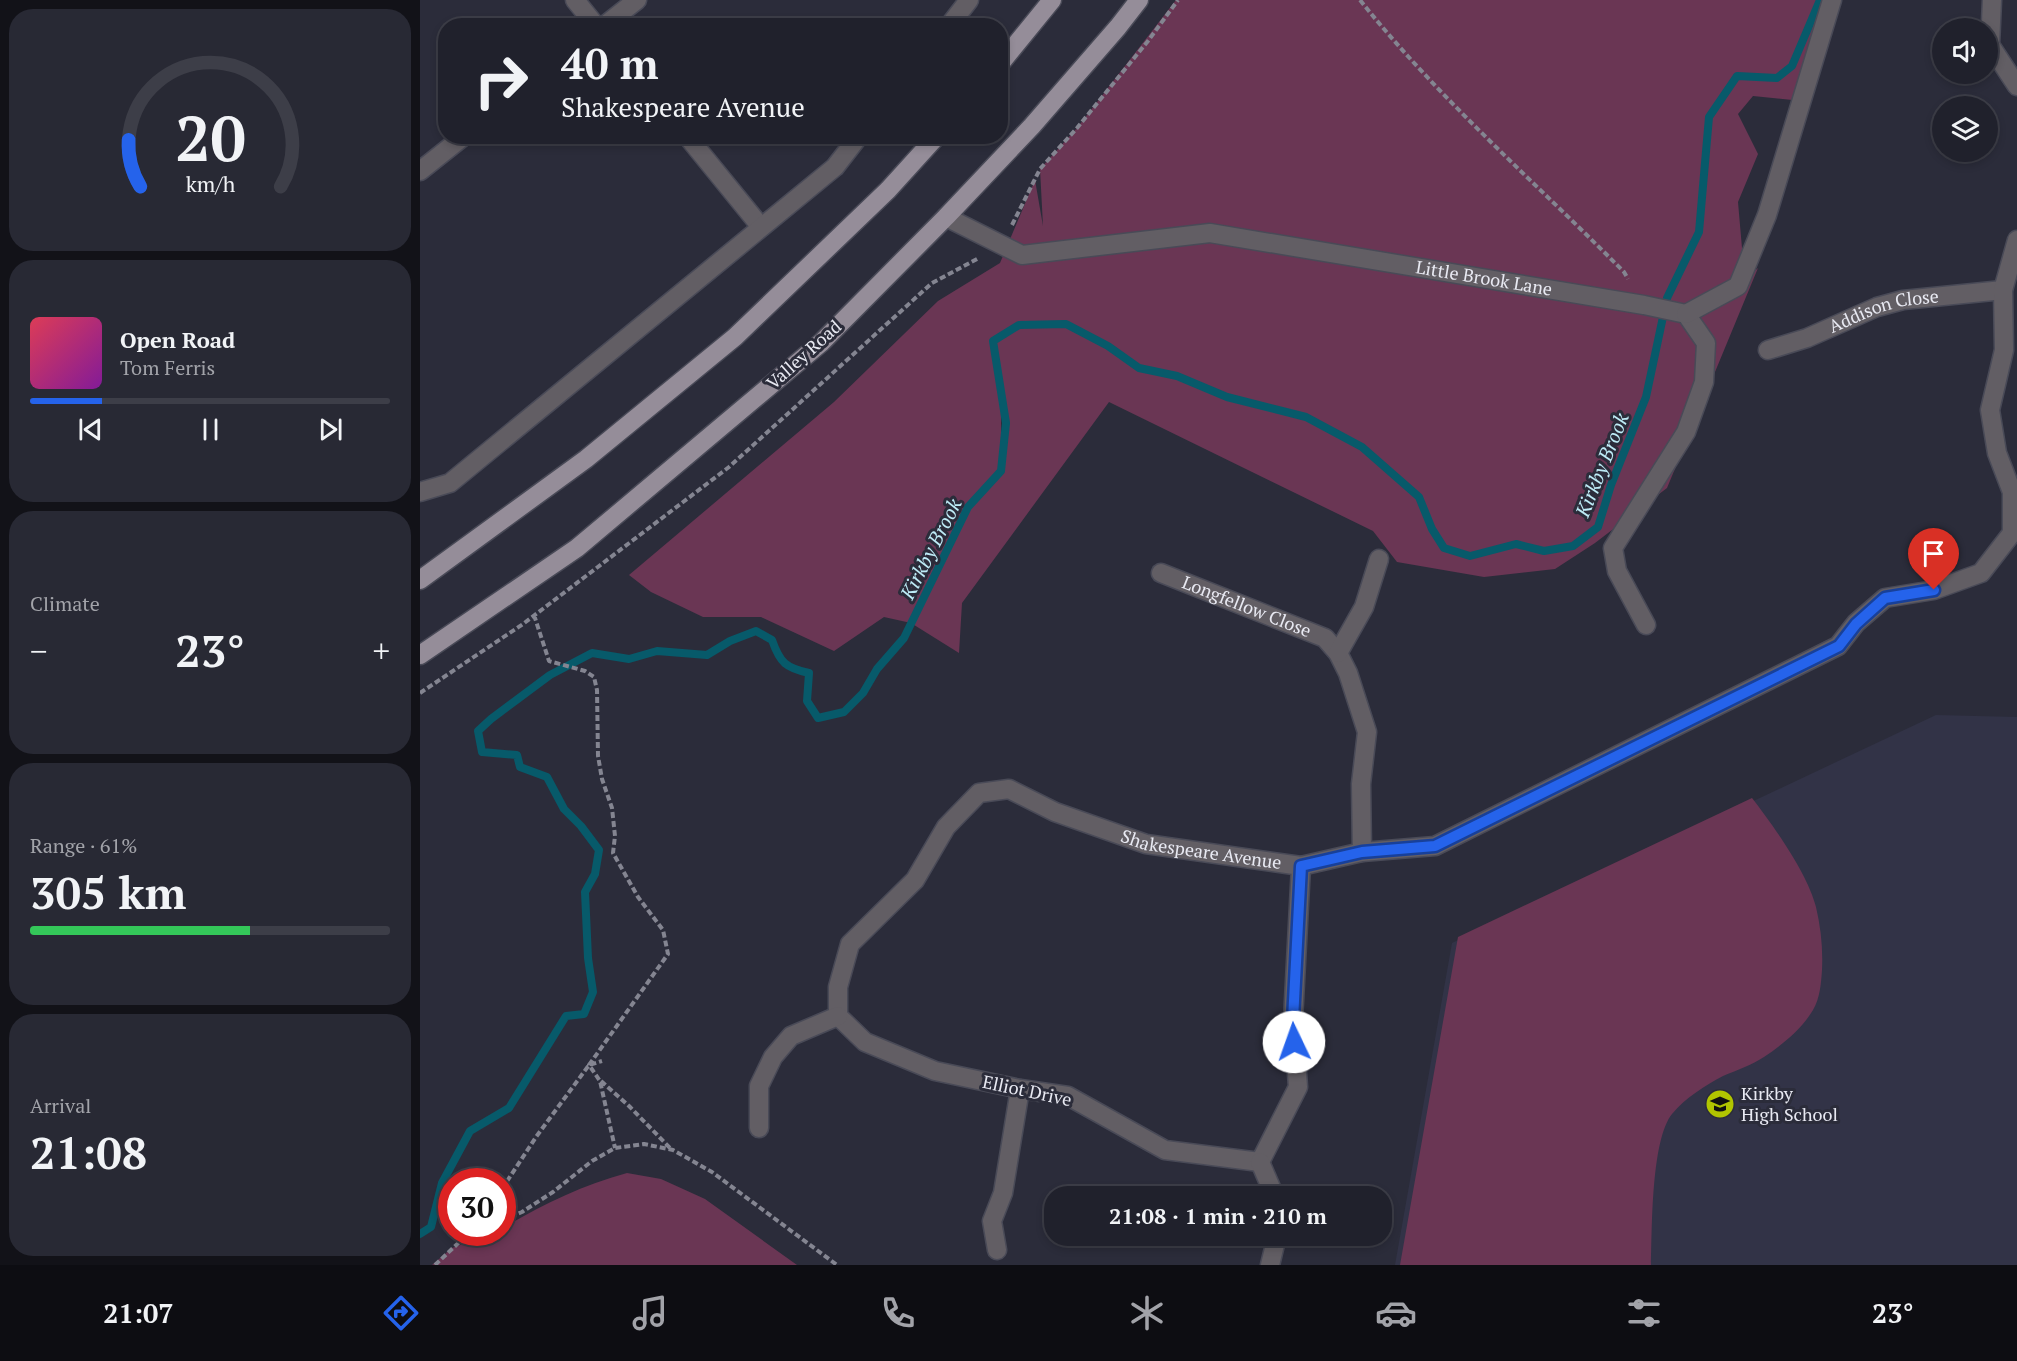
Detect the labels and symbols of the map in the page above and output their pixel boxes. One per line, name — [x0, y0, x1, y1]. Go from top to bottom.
street label: Little Brook Lane — [1414, 254, 1554, 301]
street label: Addison Close — [1825, 283, 1940, 338]
street label: Valley Road — [761, 314, 846, 394]
water label: Kirkby Brook — [1568, 408, 1635, 522]
water label: Kirkby Brook — [893, 493, 968, 605]
pin — [1908, 528, 1959, 590]
street label: Longfellow Close — [1179, 570, 1315, 642]
street label: Shakespeare Avenue — [1118, 823, 1283, 874]
position arrow — [1262, 1010, 1326, 1074]
street label: Elliot Drive — [980, 1069, 1074, 1111]
place label: Kirkby High School — [1741, 1081, 1838, 1126]
school or university icon: Kirkby High School — [1704, 1088, 1736, 1120]
speed limit sign: 30 — [438, 1168, 516, 1246]

